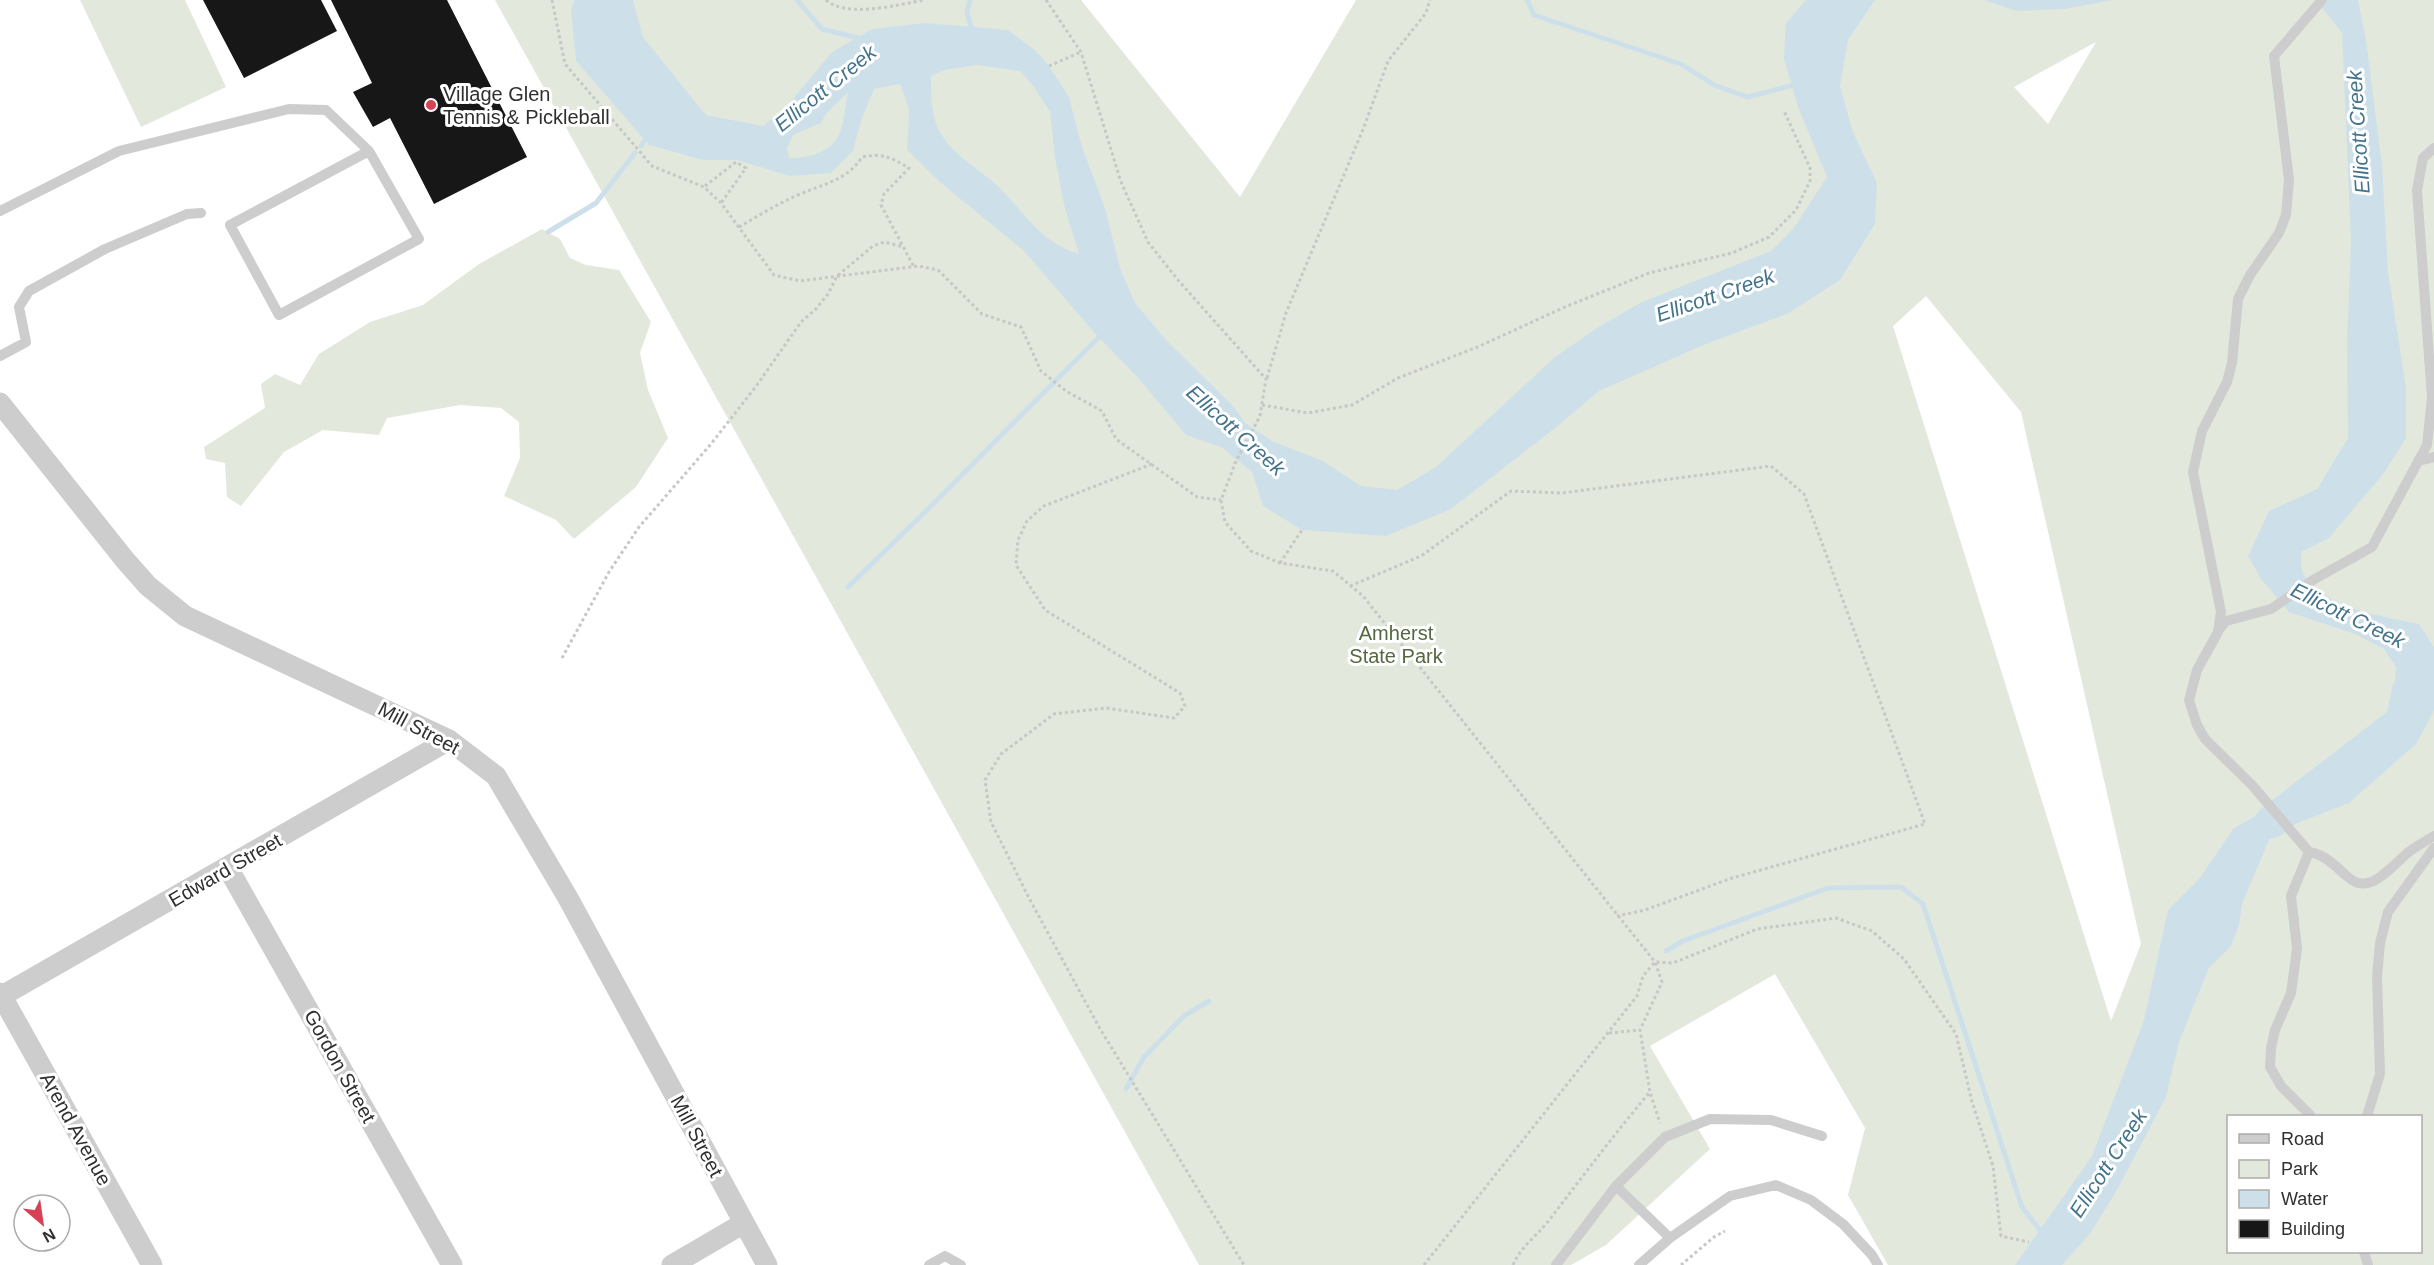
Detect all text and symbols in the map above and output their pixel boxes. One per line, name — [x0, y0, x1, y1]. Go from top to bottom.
water label: Ellicott Creek — [770, 39, 881, 136]
water label: Ellicott Creek — [2342, 68, 2374, 195]
place label: Village Glen Tennis & Pickleball — [443, 83, 610, 128]
marker: Village Glen Tennis & Pickleball — [424, 98, 438, 112]
water label: Ellicott Creek — [1653, 264, 1779, 326]
water label: Ellicott Creek — [1182, 380, 1291, 481]
water label: Ellicott Creek — [2287, 578, 2410, 653]
park label: Amherst State Park — [1349, 622, 1444, 667]
street label: Mill Street — [375, 697, 464, 759]
street label: Edward Street — [165, 829, 286, 911]
street label: Gordon Street — [300, 1006, 380, 1127]
street label: Arend Avenue — [36, 1069, 116, 1189]
street label: Mill Street — [666, 1092, 728, 1181]
water label: Ellicott Creek — [2065, 1104, 2152, 1221]
legend — [2227, 1115, 2422, 1253]
text: Road — [2281, 1129, 2324, 1149]
text: Park — [2281, 1159, 2319, 1179]
text: Water — [2281, 1189, 2328, 1209]
north arrow — [12, 1193, 72, 1253]
text: Building — [2281, 1219, 2345, 1239]
text: N — [40, 1225, 58, 1246]

